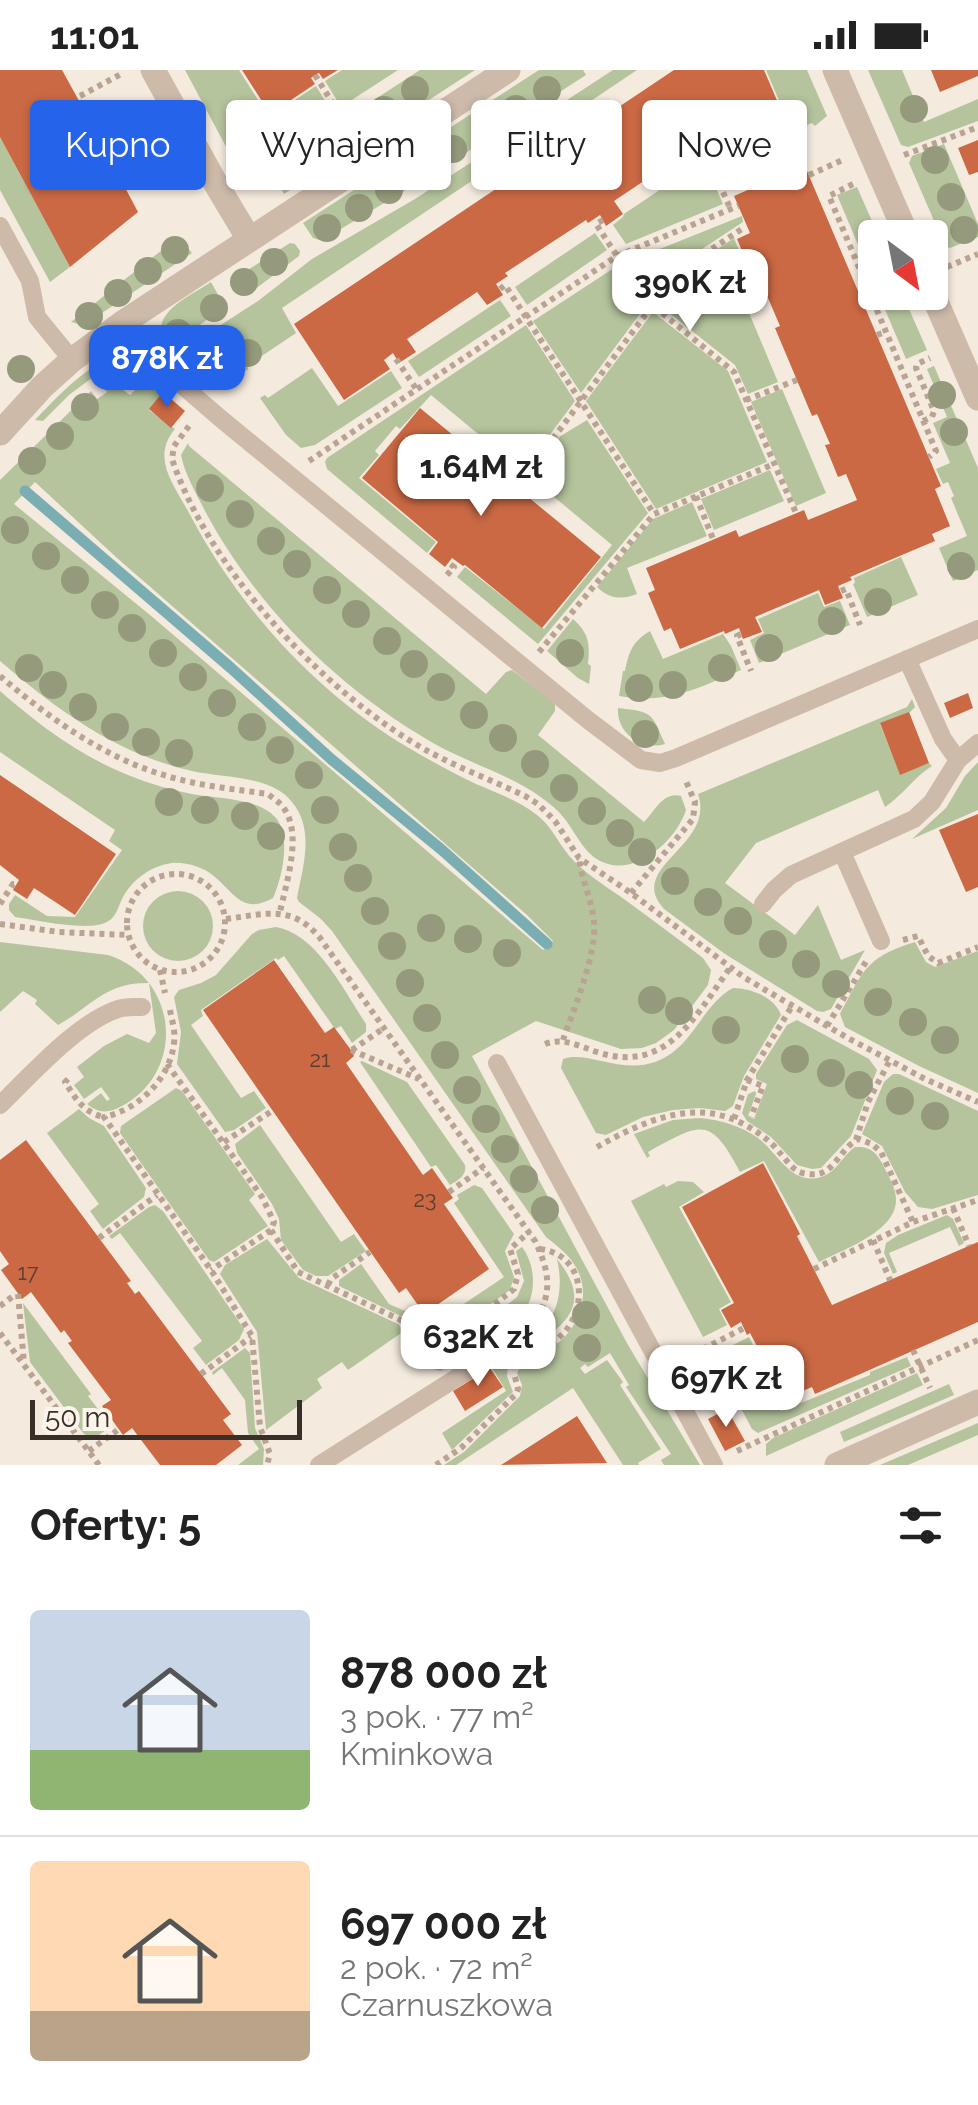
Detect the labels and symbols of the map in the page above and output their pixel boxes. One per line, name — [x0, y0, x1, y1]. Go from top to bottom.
north arrow — [858, 220, 948, 310]
pin: 390K zł — [598, 249, 782, 334]
pin: 878K zł — [75, 325, 259, 410]
pin: 1.64M zł — [378, 434, 584, 519]
house number: 21 — [310, 1046, 330, 1072]
house number: 23 — [413, 1186, 437, 1212]
house number: 17 — [17, 1259, 39, 1285]
pin: 632K zł — [386, 1304, 570, 1389]
pin: 697K zł — [634, 1345, 818, 1430]
scale bar — [30, 1395, 302, 1440]

